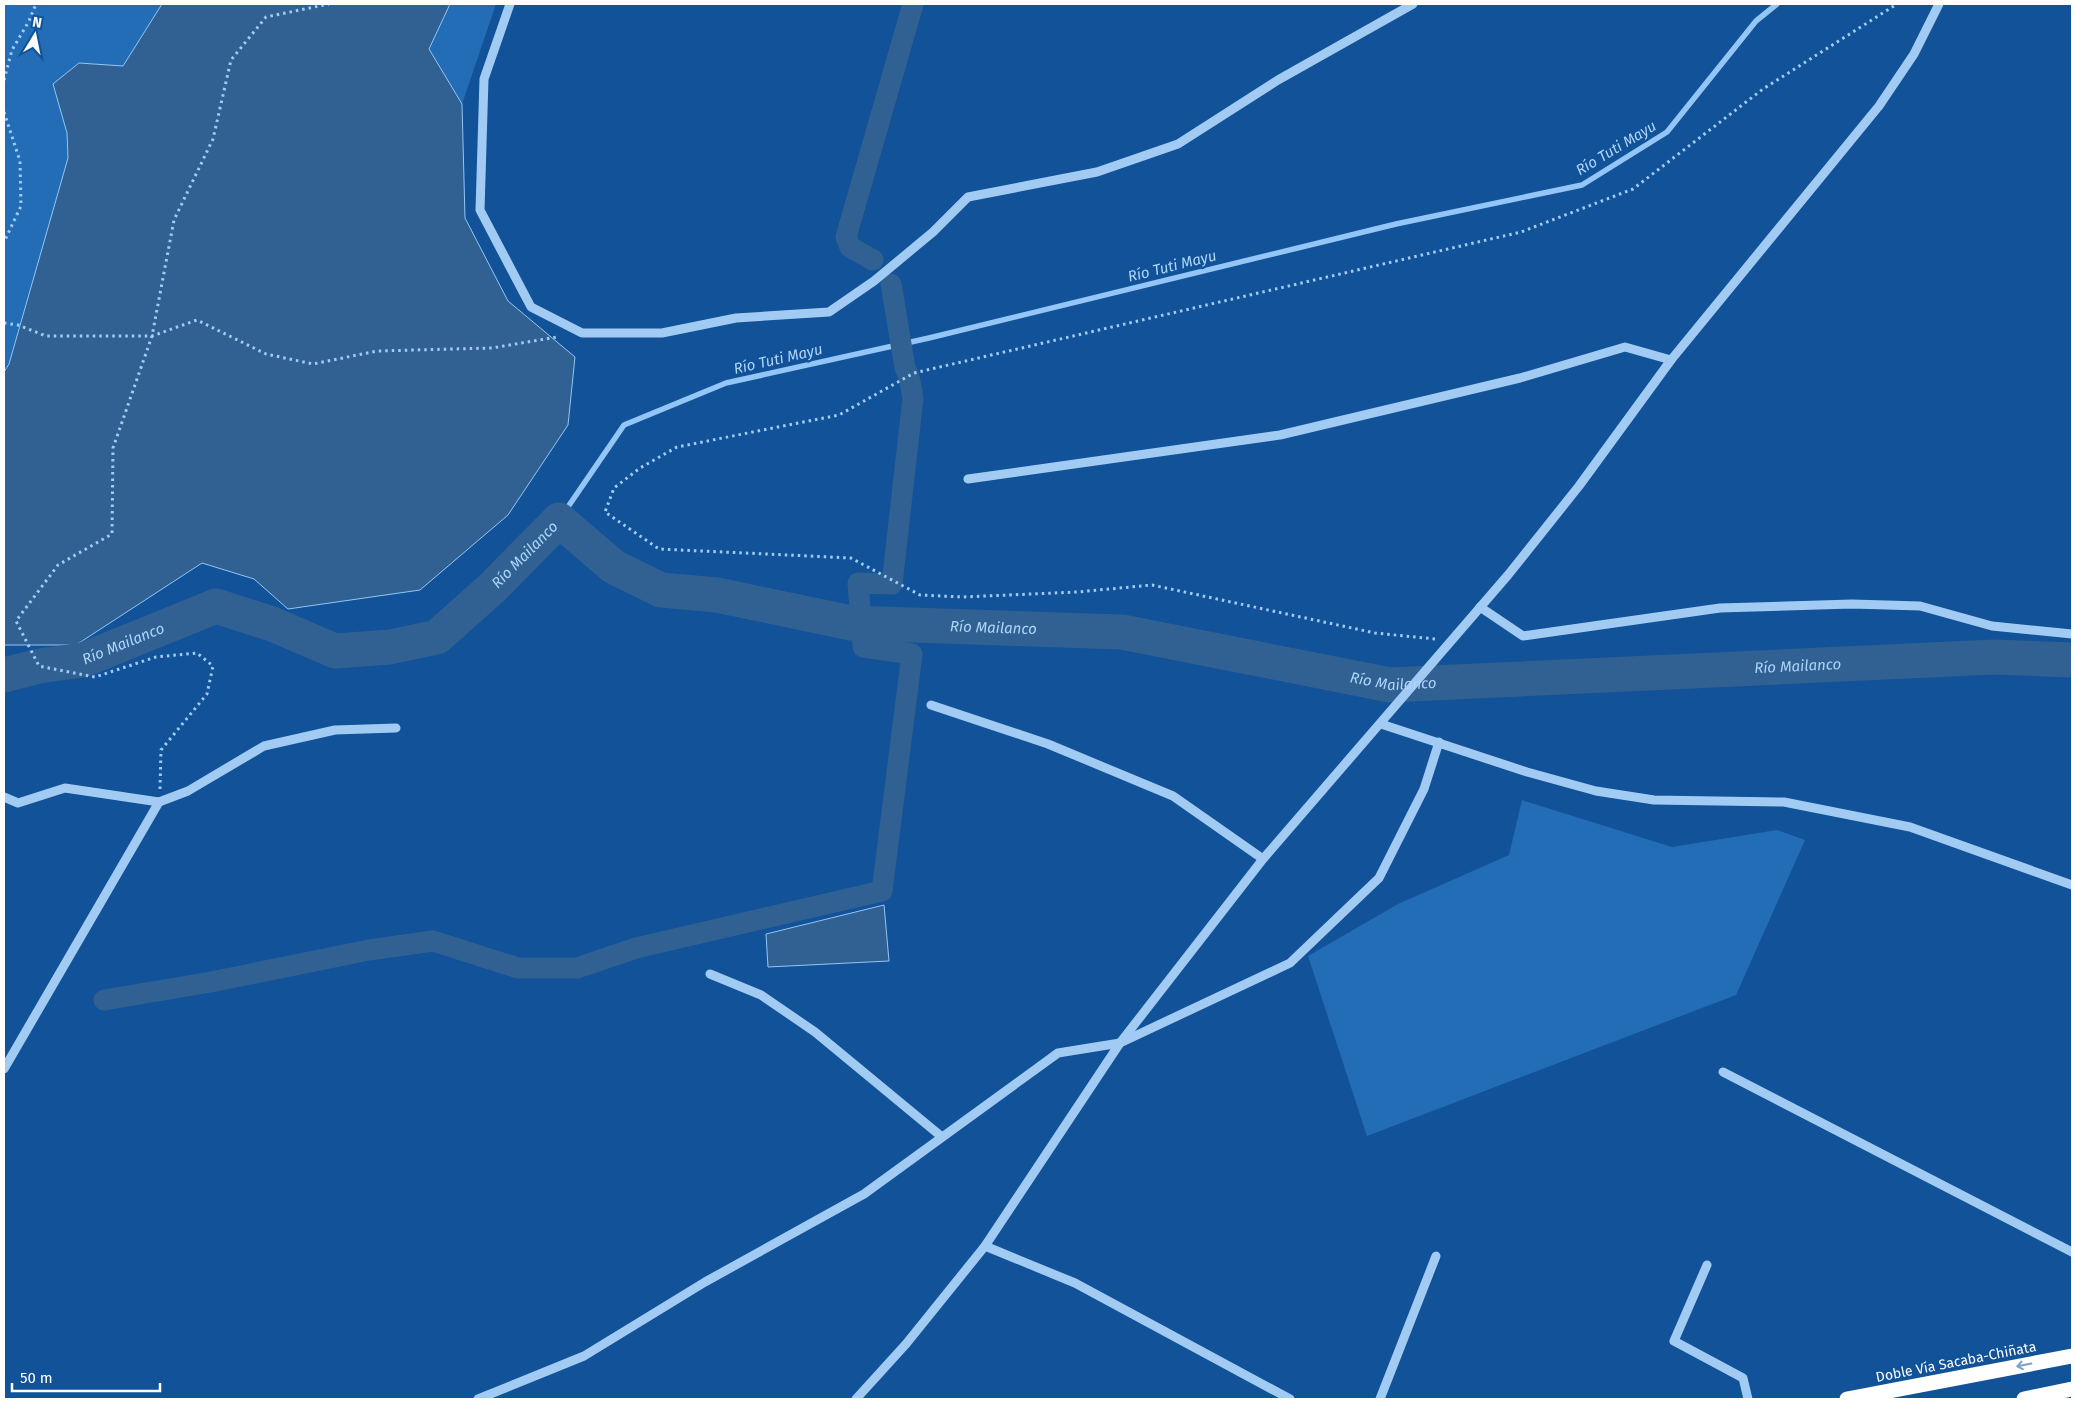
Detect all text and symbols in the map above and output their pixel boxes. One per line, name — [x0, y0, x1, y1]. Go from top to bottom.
north arrow — [10, 10, 60, 60]
text: N — [31, 14, 43, 32]
water label: Río Tuti Mayu — [1572, 117, 1660, 179]
water label: Río Tuti Mayu — [1126, 246, 1218, 286]
water label: Río Tuti Mayu — [732, 340, 824, 378]
water label: Río Mailanco — [488, 517, 562, 592]
water label: Río Mailanco — [950, 617, 1037, 638]
water label: Río Mailanco — [80, 619, 167, 668]
water label: Río Mailanco — [1754, 655, 1842, 677]
water label: Río Mailanco — [1349, 668, 1437, 694]
street label: Doble Vía Sacaba-Chiñata — [1874, 1338, 2038, 1386]
scale bar — [12, 1360, 160, 1392]
one-way arrow — [2017, 1361, 2033, 1370]
text: 50 m — [20, 1369, 53, 1387]

